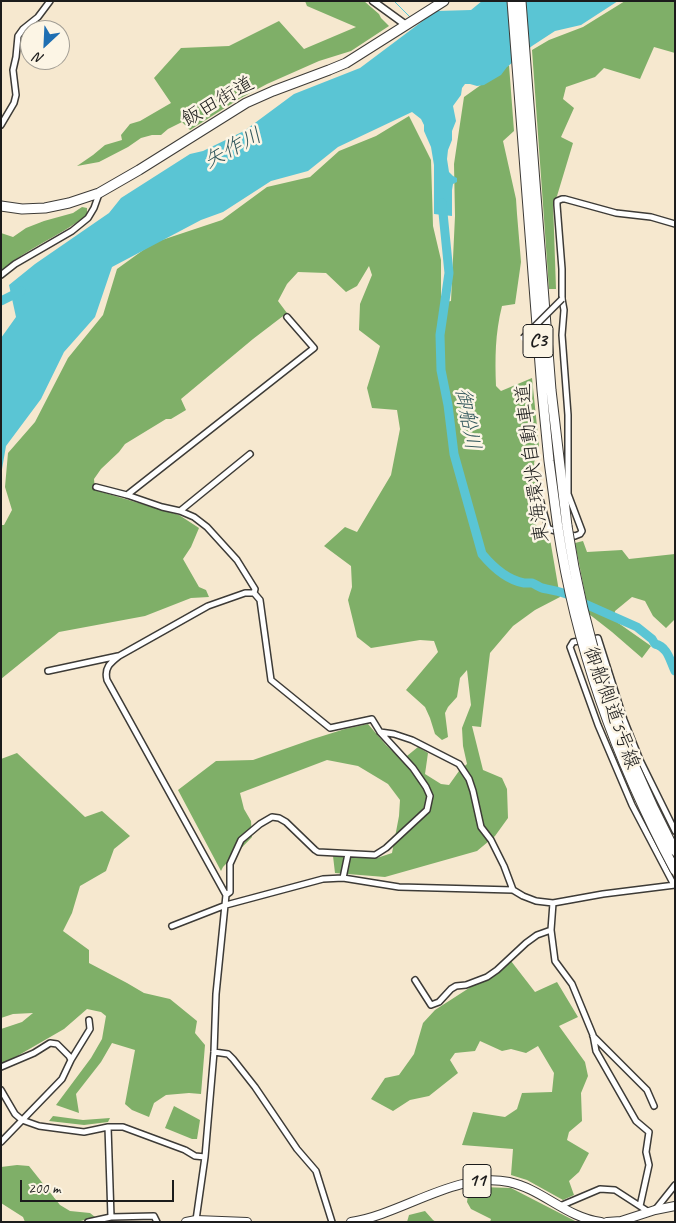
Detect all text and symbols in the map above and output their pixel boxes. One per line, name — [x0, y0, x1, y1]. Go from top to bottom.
north arrow — [20, 20, 70, 70]
text: N — [31, 49, 46, 68]
street label: 飯田街道 — [177, 72, 259, 132]
water label: 矢作川 — [199, 123, 267, 175]
road number: C3 — [523, 324, 553, 358]
street label: 東海環状自動車道 — [511, 382, 555, 544]
water label: 御船川 — [449, 386, 485, 452]
street label: 御船側道5号線 — [578, 643, 644, 773]
road number: 11 — [463, 1164, 491, 1198]
scale bar — [22, 1170, 176, 1202]
text: 200 m — [28, 1179, 60, 1198]

